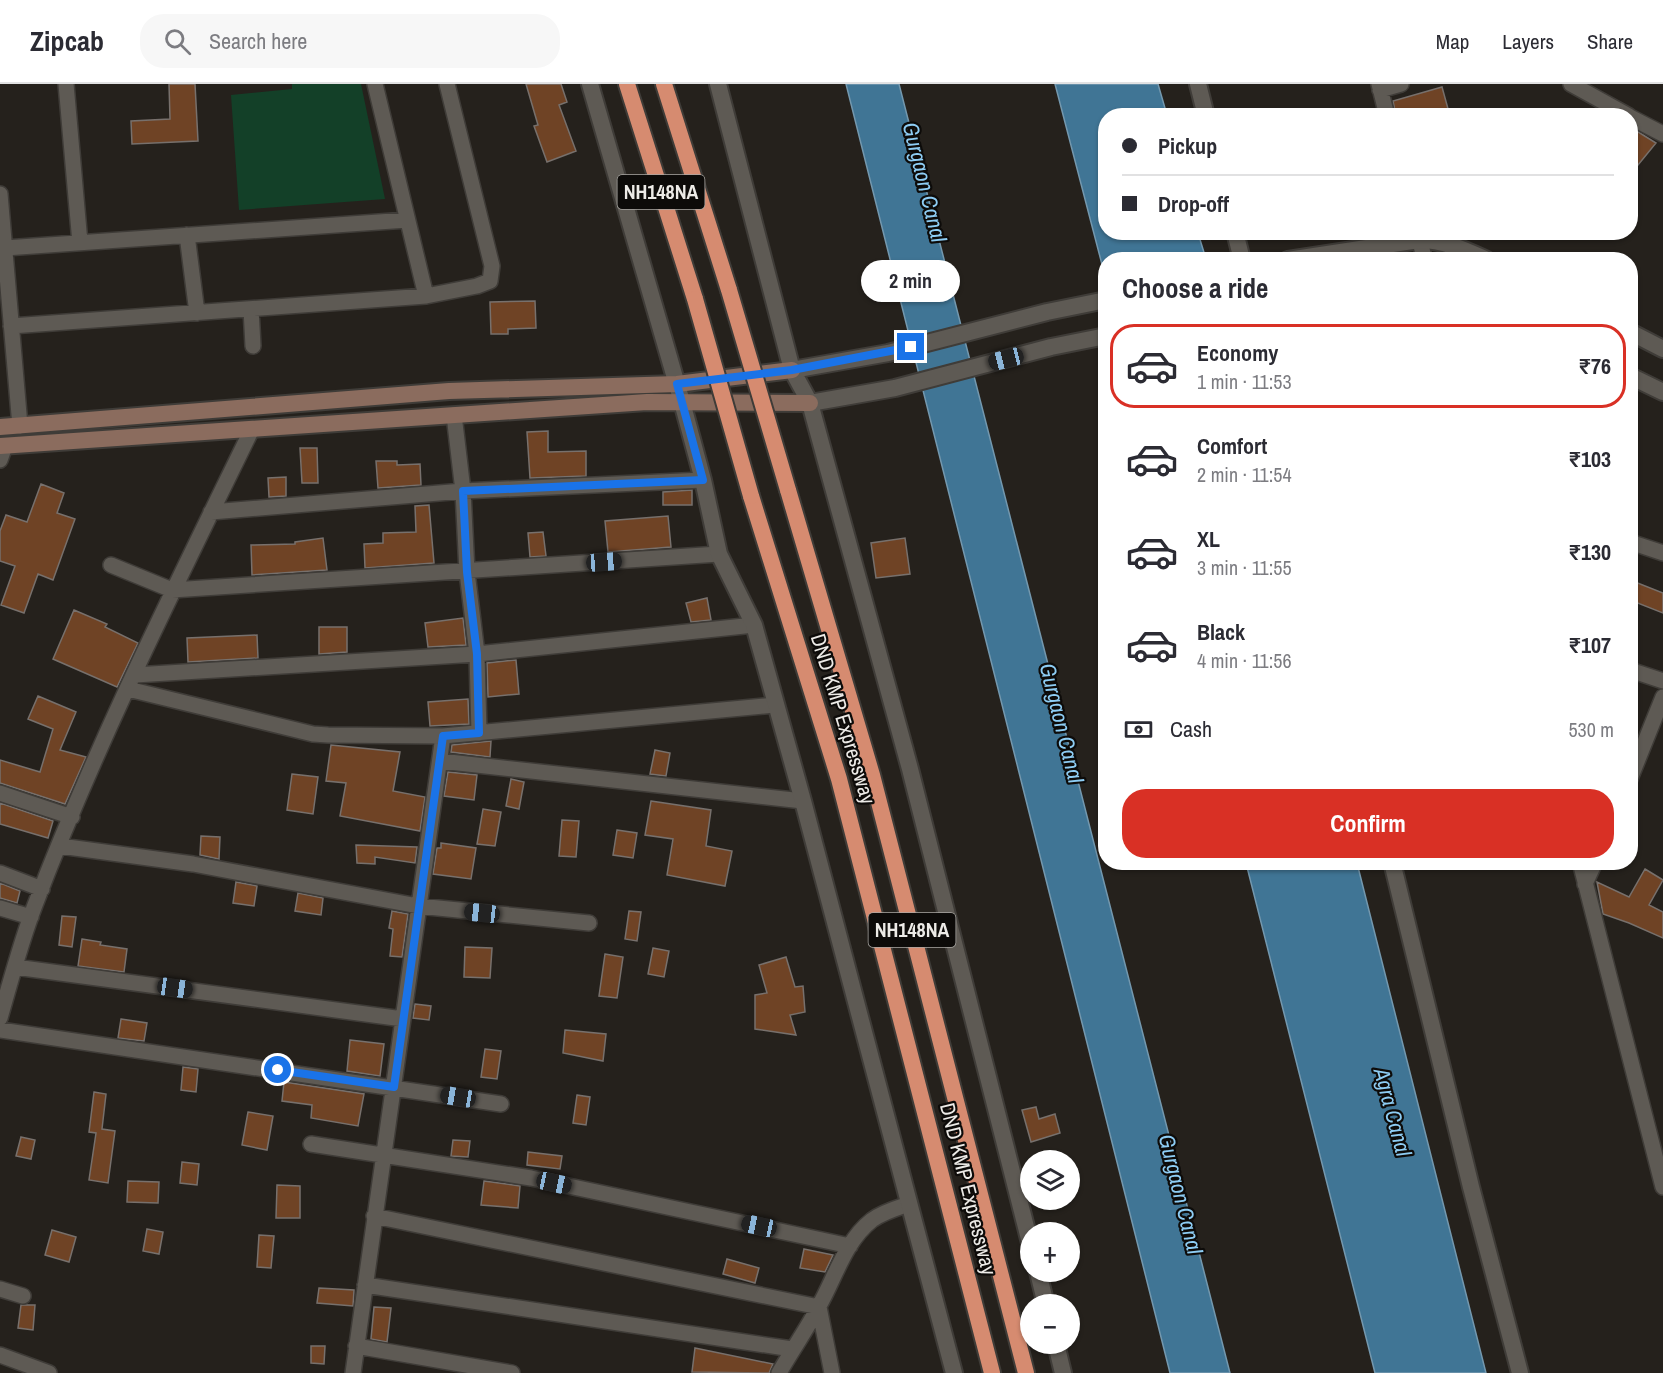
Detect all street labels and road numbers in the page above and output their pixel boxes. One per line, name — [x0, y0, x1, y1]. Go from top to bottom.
road number: NH148NA — [618, 175, 704, 209]
street label: DND KMP Expressway — [804, 630, 883, 808]
road number: NH148NA — [868, 913, 956, 947]
street label: DND KMP Expressway — [933, 1100, 1004, 1278]

